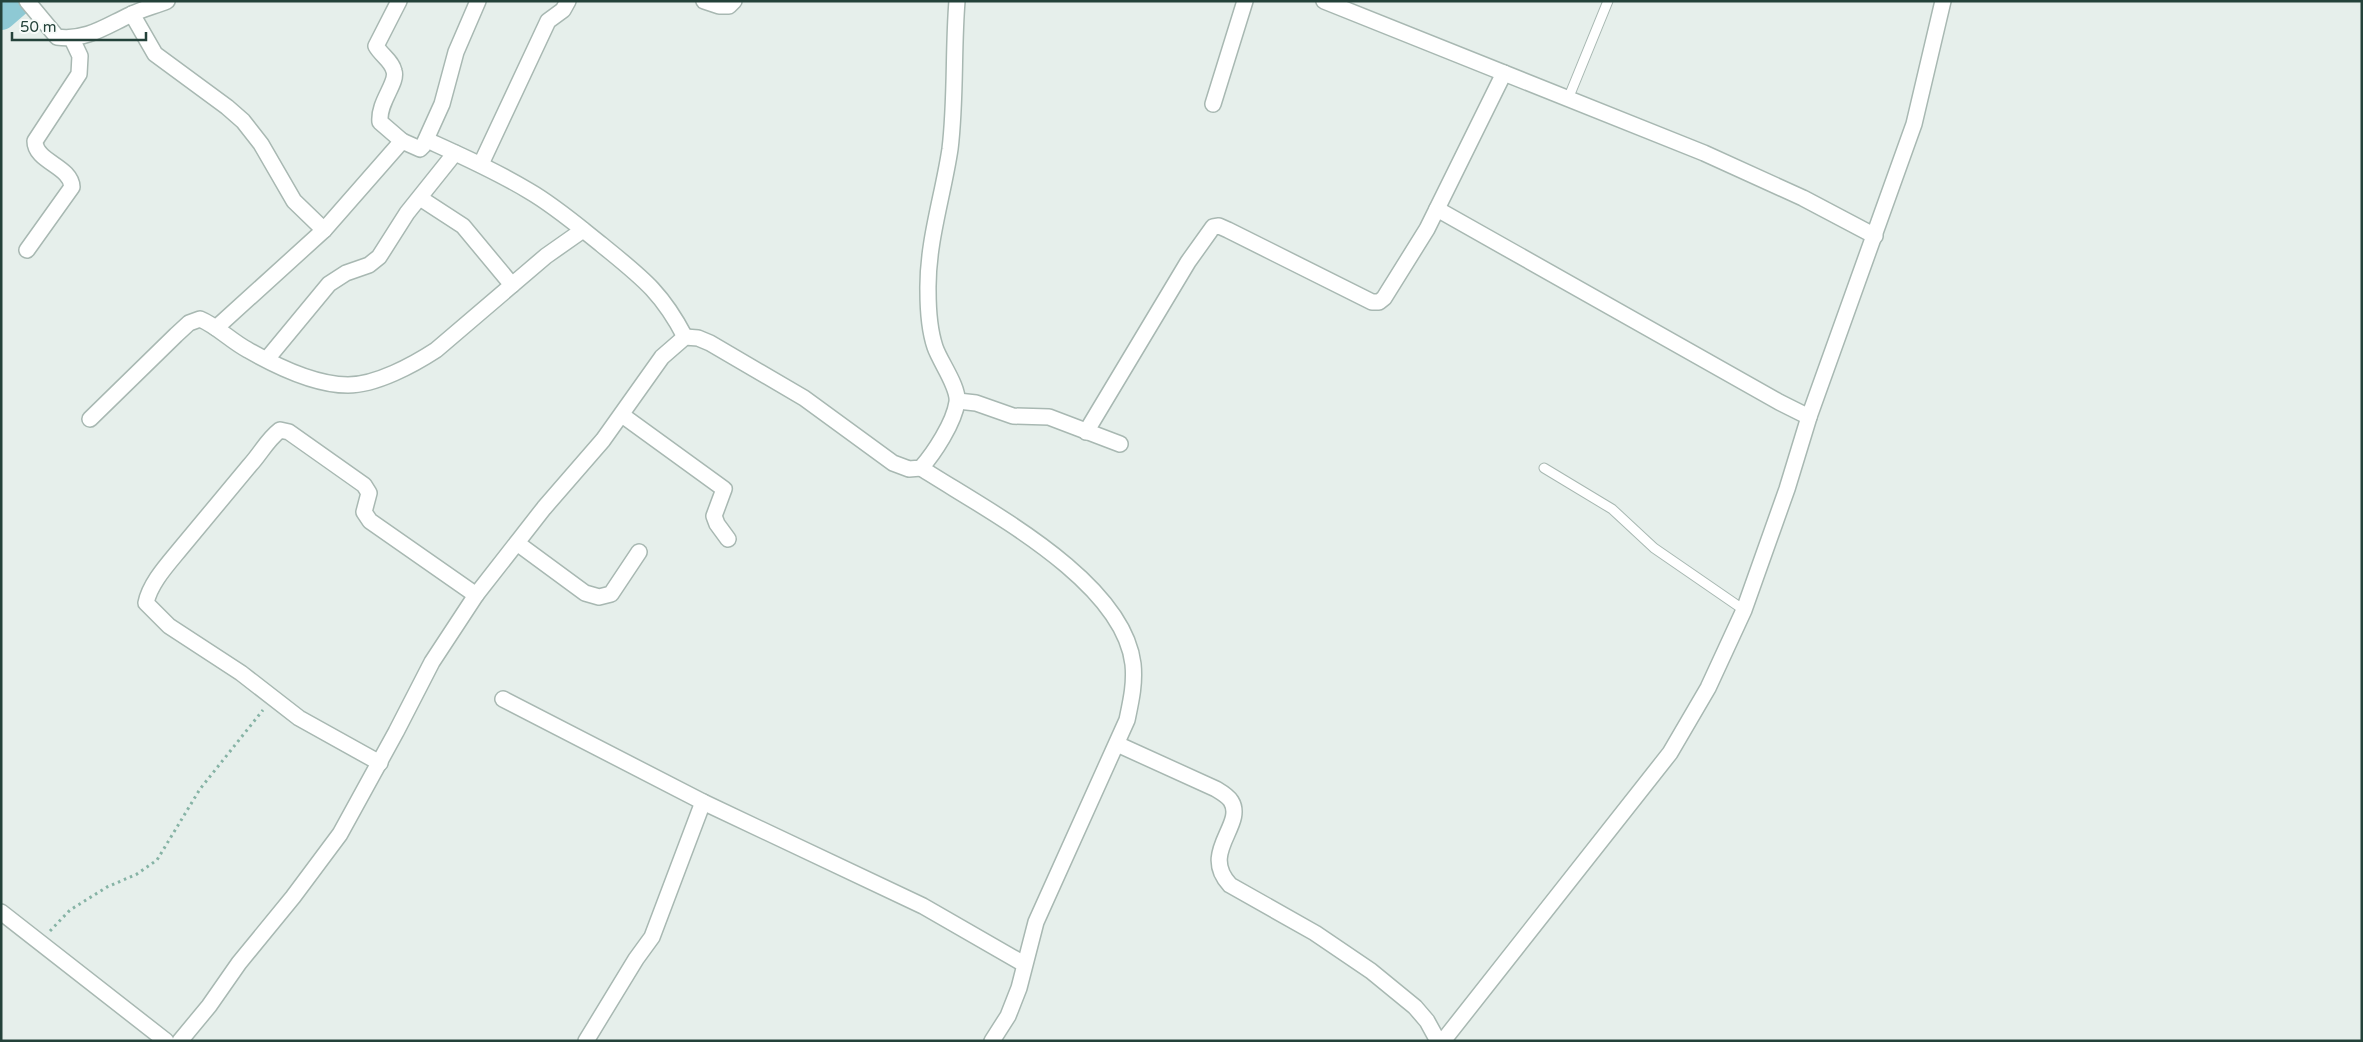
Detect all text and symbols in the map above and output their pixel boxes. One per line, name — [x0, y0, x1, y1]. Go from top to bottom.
scale bar — [12, 10, 146, 42]
text: 50 m — [20, 18, 57, 36]

